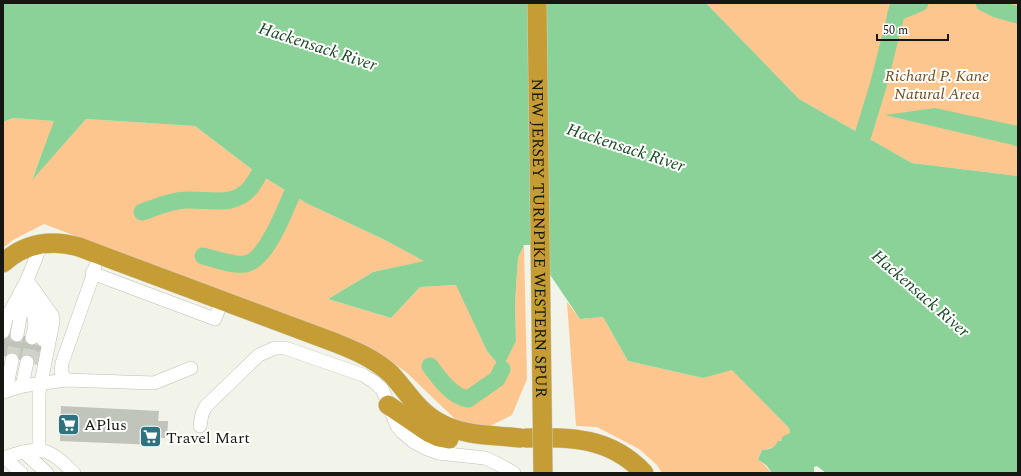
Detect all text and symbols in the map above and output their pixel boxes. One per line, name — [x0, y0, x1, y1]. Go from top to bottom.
water label: Hackensack River — [255, 16, 380, 78]
scale bar — [877, 16, 948, 42]
text: 50 m — [883, 21, 908, 40]
park label: Richard P. Kane Natural Area — [885, 64, 989, 106]
street label: NEW JERSEY TURNPIKE WESTERN SPUR — [525, 78, 553, 398]
water label: Hackensack River — [563, 117, 688, 179]
water label: Hackensack River — [865, 244, 975, 344]
supermarket icon: APlus — [55, 411, 81, 437]
place label: APlus — [84, 413, 127, 437]
supermarket icon: Travel Mart — [137, 424, 163, 450]
place label: Travel Mart — [166, 426, 250, 450]

